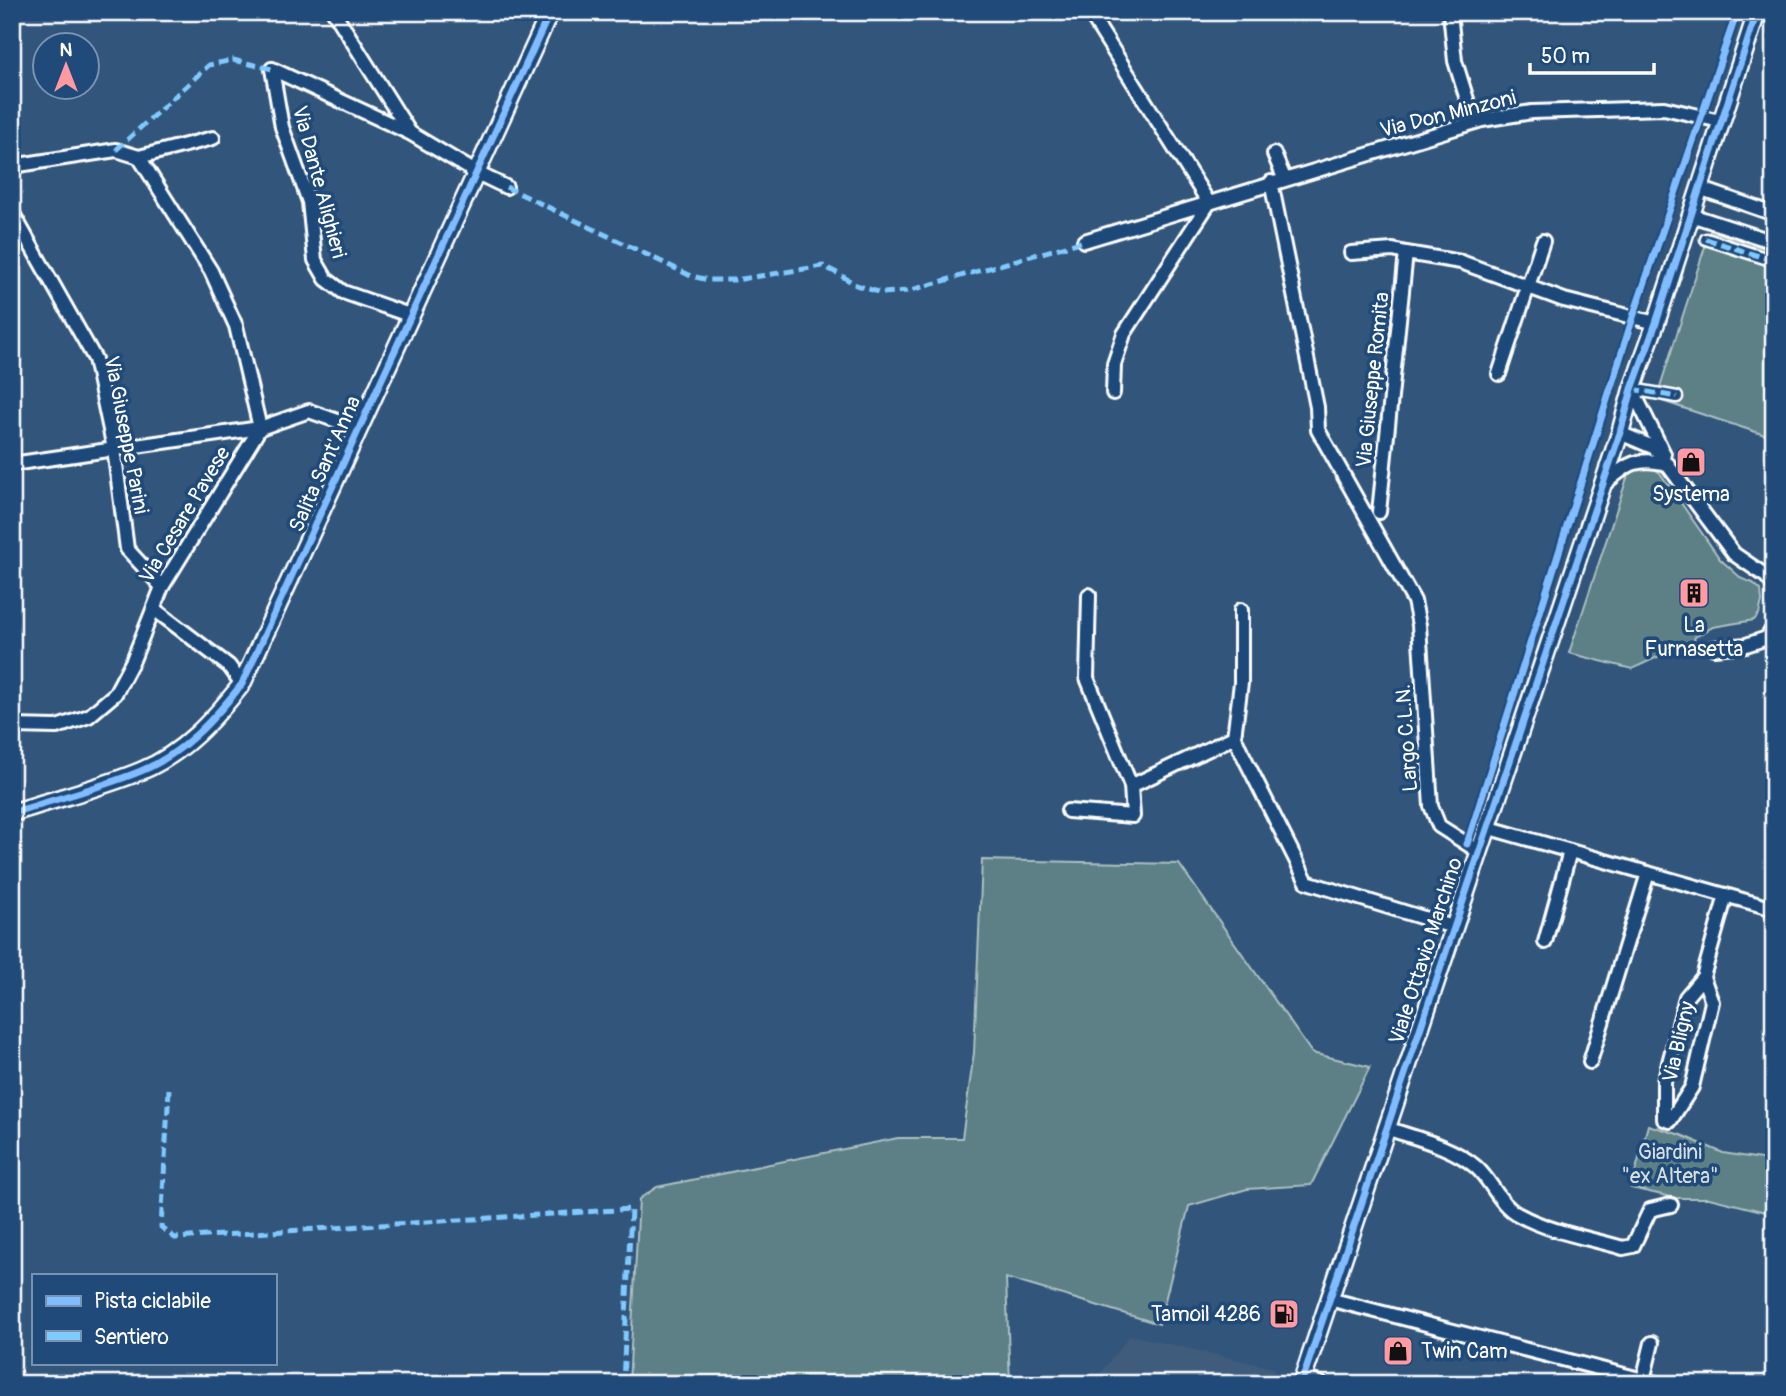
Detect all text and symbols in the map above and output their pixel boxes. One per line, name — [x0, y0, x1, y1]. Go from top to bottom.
north arrow — [32, 32, 102, 102]
scale bar — [1530, 32, 1655, 76]
text: N — [60, 38, 73, 62]
text: 50 m — [1541, 43, 1590, 70]
street label: Via Don Minzoni — [1377, 84, 1519, 144]
street label: Via Dante Alighieri — [286, 103, 352, 261]
street label: Via Giuseppe Romita — [1350, 291, 1396, 469]
street label: Via Giuseppe Parini — [97, 354, 155, 517]
street label: Salita Sant'Anna — [283, 392, 367, 536]
street label: Via Cesare Pavese — [133, 441, 237, 588]
shop icon: Systema — [1674, 445, 1708, 479]
place label: Systema — [1652, 481, 1730, 508]
building icon: La Furnasetta — [1677, 576, 1711, 610]
place label: La Furnasetta — [1645, 612, 1743, 663]
street label: Largo C.L.N. — [1390, 683, 1424, 793]
street label: Viale Ottavio Marchino — [1383, 854, 1469, 1048]
street label: Via Bligny — [1657, 999, 1701, 1085]
park label: Giardini "ex Altera" — [1621, 1139, 1719, 1190]
legend — [32, 1274, 276, 1364]
text: Pista ciclabile — [94, 1288, 211, 1315]
fuel station icon: Tamoil 4286 — [1267, 1297, 1301, 1331]
place label: Tamoil 4286 — [1151, 1301, 1261, 1328]
text: Sentiero — [94, 1324, 169, 1351]
shop icon: Twin Cam — [1381, 1334, 1415, 1368]
place label: Twin Cam — [1421, 1338, 1508, 1365]

